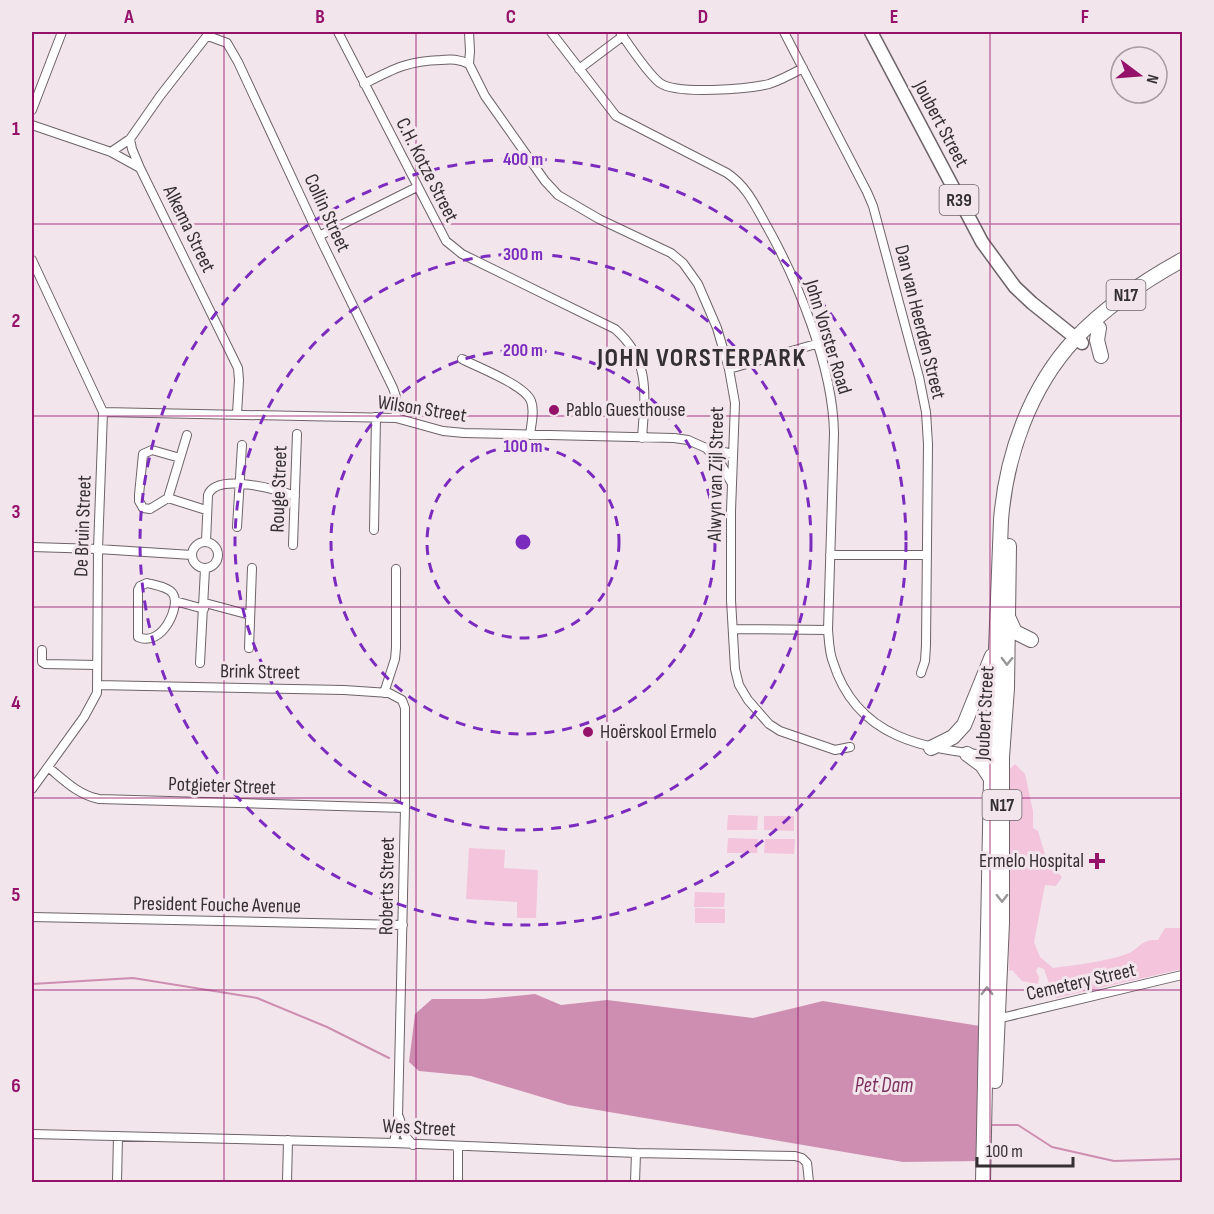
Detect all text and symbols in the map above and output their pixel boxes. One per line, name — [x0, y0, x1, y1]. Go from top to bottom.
text: A — [123, 5, 134, 29]
text: B — [315, 5, 325, 29]
text: C — [506, 5, 516, 29]
text: D — [698, 5, 708, 29]
text: E — [890, 5, 898, 29]
text: F — [1081, 5, 1089, 29]
north arrow — [1109, 45, 1169, 105]
text: N — [1142, 72, 1162, 85]
street label: Joubert Street — [908, 76, 974, 171]
street label: C.H. Kotze Street — [390, 114, 464, 226]
text: 1 — [12, 117, 20, 141]
text: 400 m — [503, 149, 543, 170]
street label: Collin Street — [299, 170, 355, 256]
street label: Alkema Street — [157, 181, 220, 276]
road number: R39 — [940, 185, 978, 215]
street label: Dan van Heerden Street — [889, 242, 951, 402]
text: 300 m — [503, 244, 543, 265]
street label: John Vorster Road — [799, 276, 857, 397]
road number: N17 — [1106, 280, 1146, 310]
text: 2 — [12, 309, 20, 333]
text: 200 m — [503, 340, 543, 361]
district label: JOHN VORSTERPARK — [596, 343, 807, 374]
street label: Wilson Street — [376, 390, 468, 428]
place label: Pablo Guesthouse — [566, 398, 686, 422]
marker: Pablo Guesthouse — [547, 403, 561, 417]
street label: Alwyn van Zijl Street — [703, 406, 729, 543]
text: 100 m — [504, 436, 543, 457]
street label: Rouge Street — [265, 445, 293, 533]
street label: De Bruin Street — [69, 475, 97, 577]
text: 3 — [12, 500, 21, 524]
centre of rings — [513, 532, 533, 552]
one-way arrow — [1001, 656, 1013, 665]
street label: Brink Street — [220, 659, 300, 685]
street label: Joubert Street — [970, 665, 999, 762]
text: 4 — [11, 691, 21, 715]
place label: Hoërskool Ermelo — [600, 720, 717, 744]
marker: Hoërskool Ermelo — [581, 725, 595, 739]
street label: Potgieter Street — [168, 772, 276, 800]
road number: N17 — [982, 790, 1022, 820]
street label: Roberts Street — [374, 837, 400, 935]
place label: Ermelo Hospital — [979, 849, 1084, 873]
marker: Ermelo Hospital — [1088, 852, 1106, 870]
text: 5 — [12, 883, 21, 907]
street label: President Fouche Avenue — [133, 892, 301, 918]
one-way arrow — [996, 893, 1008, 902]
street label: Cemetery Street — [1024, 958, 1138, 1006]
one-way arrow — [981, 986, 993, 995]
water label: Pet Dam — [855, 1073, 913, 1098]
text: 6 — [11, 1074, 21, 1098]
street label: Wes Street — [382, 1114, 456, 1142]
scale bar — [977, 1130, 1073, 1168]
text: 100 m — [986, 1141, 1023, 1162]

